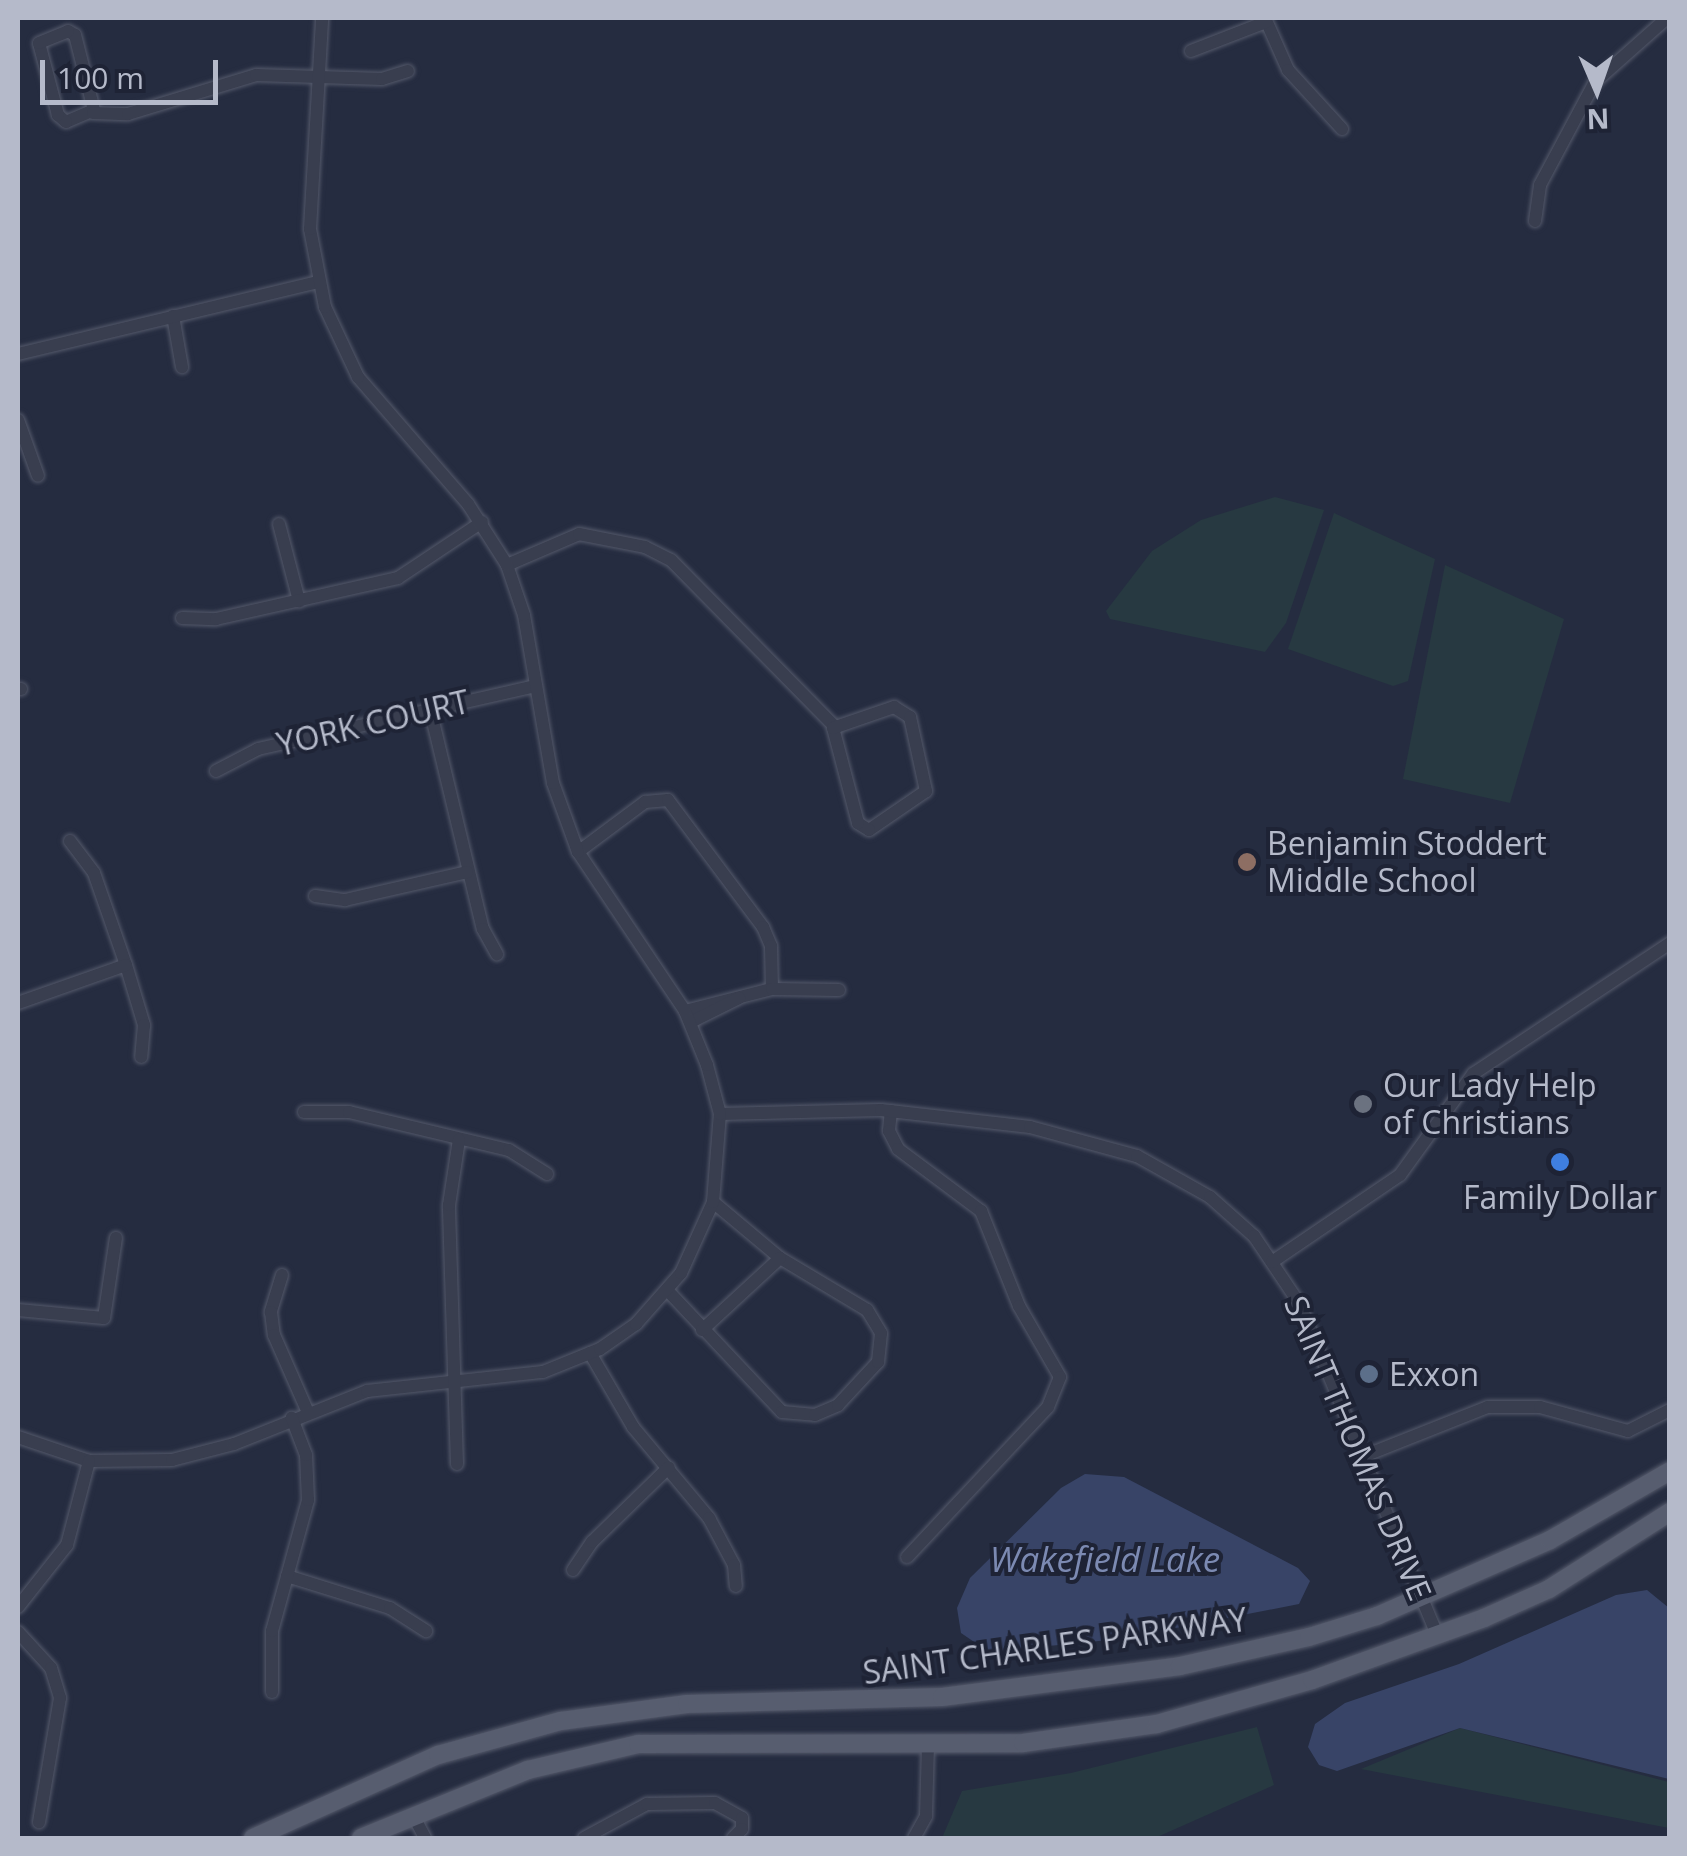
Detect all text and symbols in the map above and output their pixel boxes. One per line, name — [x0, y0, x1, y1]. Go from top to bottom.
scale bar — [45, 40, 222, 102]
north arrow — [1547, 40, 1647, 140]
text: 100 m — [57, 57, 144, 98]
text: N — [1586, 101, 1610, 139]
street label: YORK COURT — [273, 682, 473, 764]
place label: Benjamin Stoddert Middle School — [1267, 825, 1547, 900]
marker: Benjamin Stoddert Middle School — [1236, 851, 1258, 873]
place label: Our Lady Help of Christians — [1383, 1067, 1597, 1142]
marker: Our Lady Help of Christians — [1352, 1093, 1374, 1115]
marker: Family Dollar — [1549, 1151, 1571, 1173]
place label: Family Dollar — [1463, 1178, 1657, 1216]
street label: SAINT THOMAS DRIVE — [1277, 1290, 1439, 1606]
place label: Exxon — [1389, 1355, 1479, 1393]
marker: Exxon — [1358, 1363, 1380, 1385]
water label: Wakefield Lake — [990, 1538, 1220, 1580]
street label: SAINT CHARLES PARKWAY — [861, 1600, 1249, 1692]

